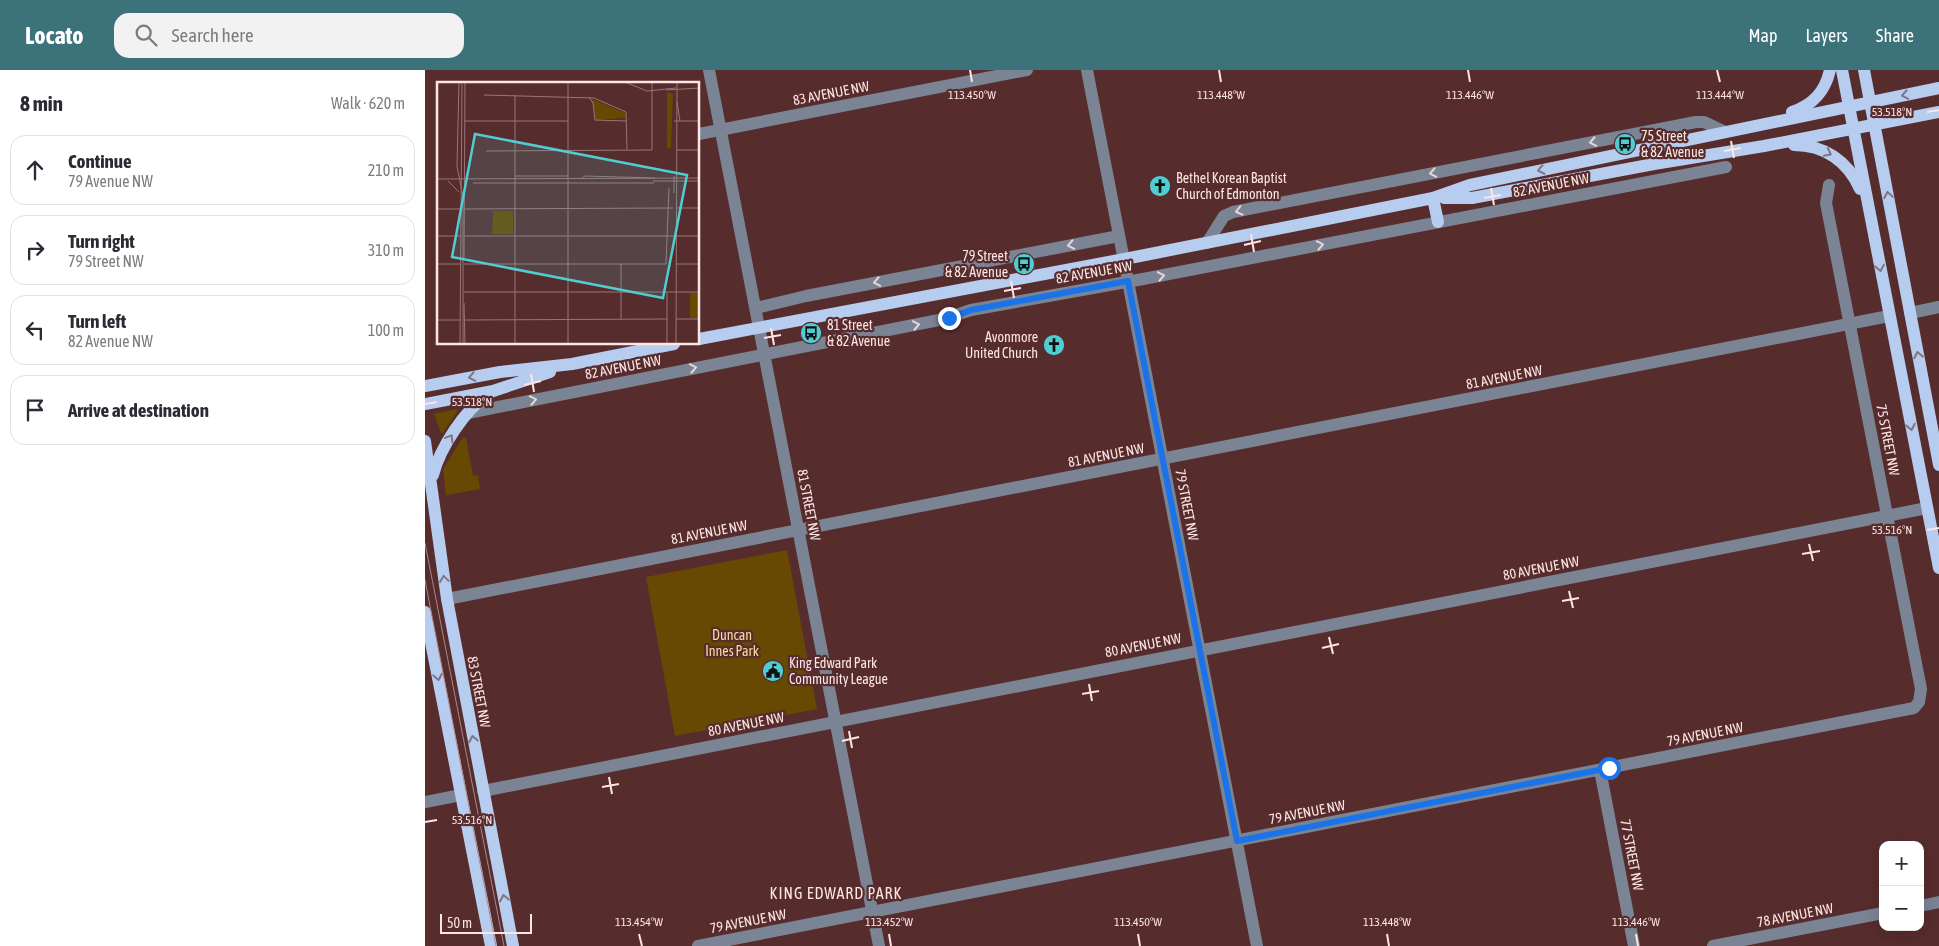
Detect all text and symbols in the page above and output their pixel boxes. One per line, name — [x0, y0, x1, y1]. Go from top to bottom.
search box — [114, 13, 464, 58]
icon: search — [132, 21, 160, 49]
text: Locato — [25, 22, 84, 49]
text: Search here — [172, 24, 254, 46]
text: Map — [1748, 25, 1777, 46]
text: Layers — [1805, 25, 1848, 46]
text: Share — [1876, 25, 1914, 46]
street label: 83 AVENUE NW — [792, 78, 871, 108]
inset map — [437, 82, 700, 345]
text: 113.450°W — [948, 88, 996, 102]
text: 113.448°W — [1197, 88, 1245, 102]
text: 113.446°W — [1446, 88, 1494, 102]
text: 113.444°W — [1696, 88, 1744, 102]
one-way arrow — [1900, 89, 1909, 99]
text: 8 min — [20, 91, 63, 115]
text: Walk · 620 m — [331, 94, 405, 112]
text: 53.518°N — [1872, 105, 1912, 119]
place label: 75 Street & 82 Avenue — [1641, 128, 1704, 160]
bus stop icon: 75 Street & 82 Avenue — [1613, 132, 1637, 156]
one-way arrow — [1588, 136, 1597, 147]
one-way arrow — [1823, 147, 1832, 157]
text: Continue — [68, 150, 132, 172]
icon: ahead — [21, 156, 49, 184]
text: 210 m — [368, 161, 404, 179]
one-way arrow — [1537, 164, 1546, 175]
one-way arrow — [1429, 167, 1437, 178]
place label: Bethel Korean Baptist Church of Edmonton — [1176, 170, 1287, 202]
street label: 82 AVENUE NW — [1512, 170, 1591, 200]
text: 79 Avenue NW — [68, 172, 153, 190]
church icon: Bethel Korean Baptist Church of Edmonton — [1148, 174, 1172, 198]
one-way arrow — [1883, 191, 1893, 199]
one-way arrow — [1235, 205, 1244, 216]
text: Turn right — [68, 230, 135, 252]
icon: right — [21, 236, 49, 264]
one-way arrow — [1067, 239, 1076, 250]
one-way arrow — [1316, 240, 1324, 251]
text: 310 m — [368, 241, 404, 259]
place label: 79 Street & 82 Avenue — [945, 248, 1008, 280]
text: 79 Street NW — [68, 252, 144, 270]
bus stop icon: 79 Street & 82 Avenue — [1012, 252, 1036, 276]
street label: 82 AVENUE NW — [1055, 257, 1134, 287]
one-way arrow — [1874, 263, 1885, 272]
one-way arrow — [1156, 271, 1165, 281]
one-way arrow — [873, 277, 882, 287]
route end — [938, 307, 961, 330]
text: Turn left — [68, 310, 126, 332]
icon: left — [21, 316, 49, 344]
place label: 81 Street & 82 Avenue — [827, 317, 890, 349]
one-way arrow — [911, 320, 920, 331]
text: 100 m — [368, 321, 404, 339]
bus stop icon: 81 Street & 82 Avenue — [799, 321, 823, 345]
place label: Avonmore United Church — [965, 329, 1038, 361]
text: 82 Avenue NW — [68, 332, 153, 350]
church icon: Avonmore United Church — [1042, 333, 1066, 357]
one-way arrow — [1913, 350, 1923, 359]
street label: 82 AVENUE NW — [584, 352, 663, 382]
street label: 81 AVENUE NW — [1465, 362, 1544, 392]
one-way arrow — [688, 364, 697, 374]
one-way arrow — [467, 372, 476, 382]
text: 53.518°N — [452, 395, 492, 409]
one-way arrow — [529, 395, 538, 406]
icon: arrive — [21, 396, 49, 424]
text: Arrive at destination — [68, 399, 209, 421]
street label: 75 STREET NW — [1873, 403, 1903, 478]
one-way arrow — [1906, 423, 1916, 432]
one-way arrow — [444, 434, 454, 443]
street label: 81 AVENUE NW — [1067, 440, 1146, 470]
street label: 81 STREET NW — [794, 468, 824, 543]
street label: 79 STREET NW — [1172, 468, 1202, 543]
street label: 81 AVENUE NW — [670, 517, 749, 547]
text: 53.516°N — [1872, 523, 1912, 537]
street label: 80 AVENUE NW — [1502, 553, 1581, 583]
one-way arrow — [439, 574, 450, 582]
park label: Duncan Innes Park — [705, 627, 759, 659]
street label: 80 AVENUE NW — [1104, 630, 1183, 660]
street label: 83 STREET NW — [464, 655, 494, 730]
place label: King Edward Park Community League — [789, 655, 888, 687]
public building icon: King Edward Park Community League — [761, 659, 785, 683]
one-way arrow — [432, 672, 442, 681]
street label: 80 AVENUE NW — [707, 709, 786, 739]
street label: 79 AVENUE NW — [1666, 719, 1745, 749]
one-way arrow — [468, 734, 479, 743]
route start — [1598, 757, 1621, 780]
street label: 79 AVENUE NW — [1268, 797, 1347, 827]
text: 53.516°N — [452, 813, 492, 827]
street label: 77 STREET NW — [1617, 818, 1647, 893]
map controls — [1879, 841, 1924, 931]
button: + — [1879, 841, 1924, 886]
district label: KING EDWARD PARK — [770, 884, 902, 902]
button: − — [1879, 886, 1924, 931]
one-way arrow — [499, 894, 509, 903]
street label: 78 AVENUE NW — [1756, 900, 1835, 930]
street label: 79 AVENUE NW — [709, 906, 788, 936]
scale bar — [440, 911, 533, 934]
text: 50 m — [447, 915, 472, 931]
text: 113.454°W — [615, 915, 663, 929]
text: 113.452°W — [865, 915, 913, 929]
text: 113.450°W — [1114, 915, 1162, 929]
text: 113.448°W — [1363, 915, 1411, 929]
text: 113.446°W — [1612, 915, 1660, 929]

